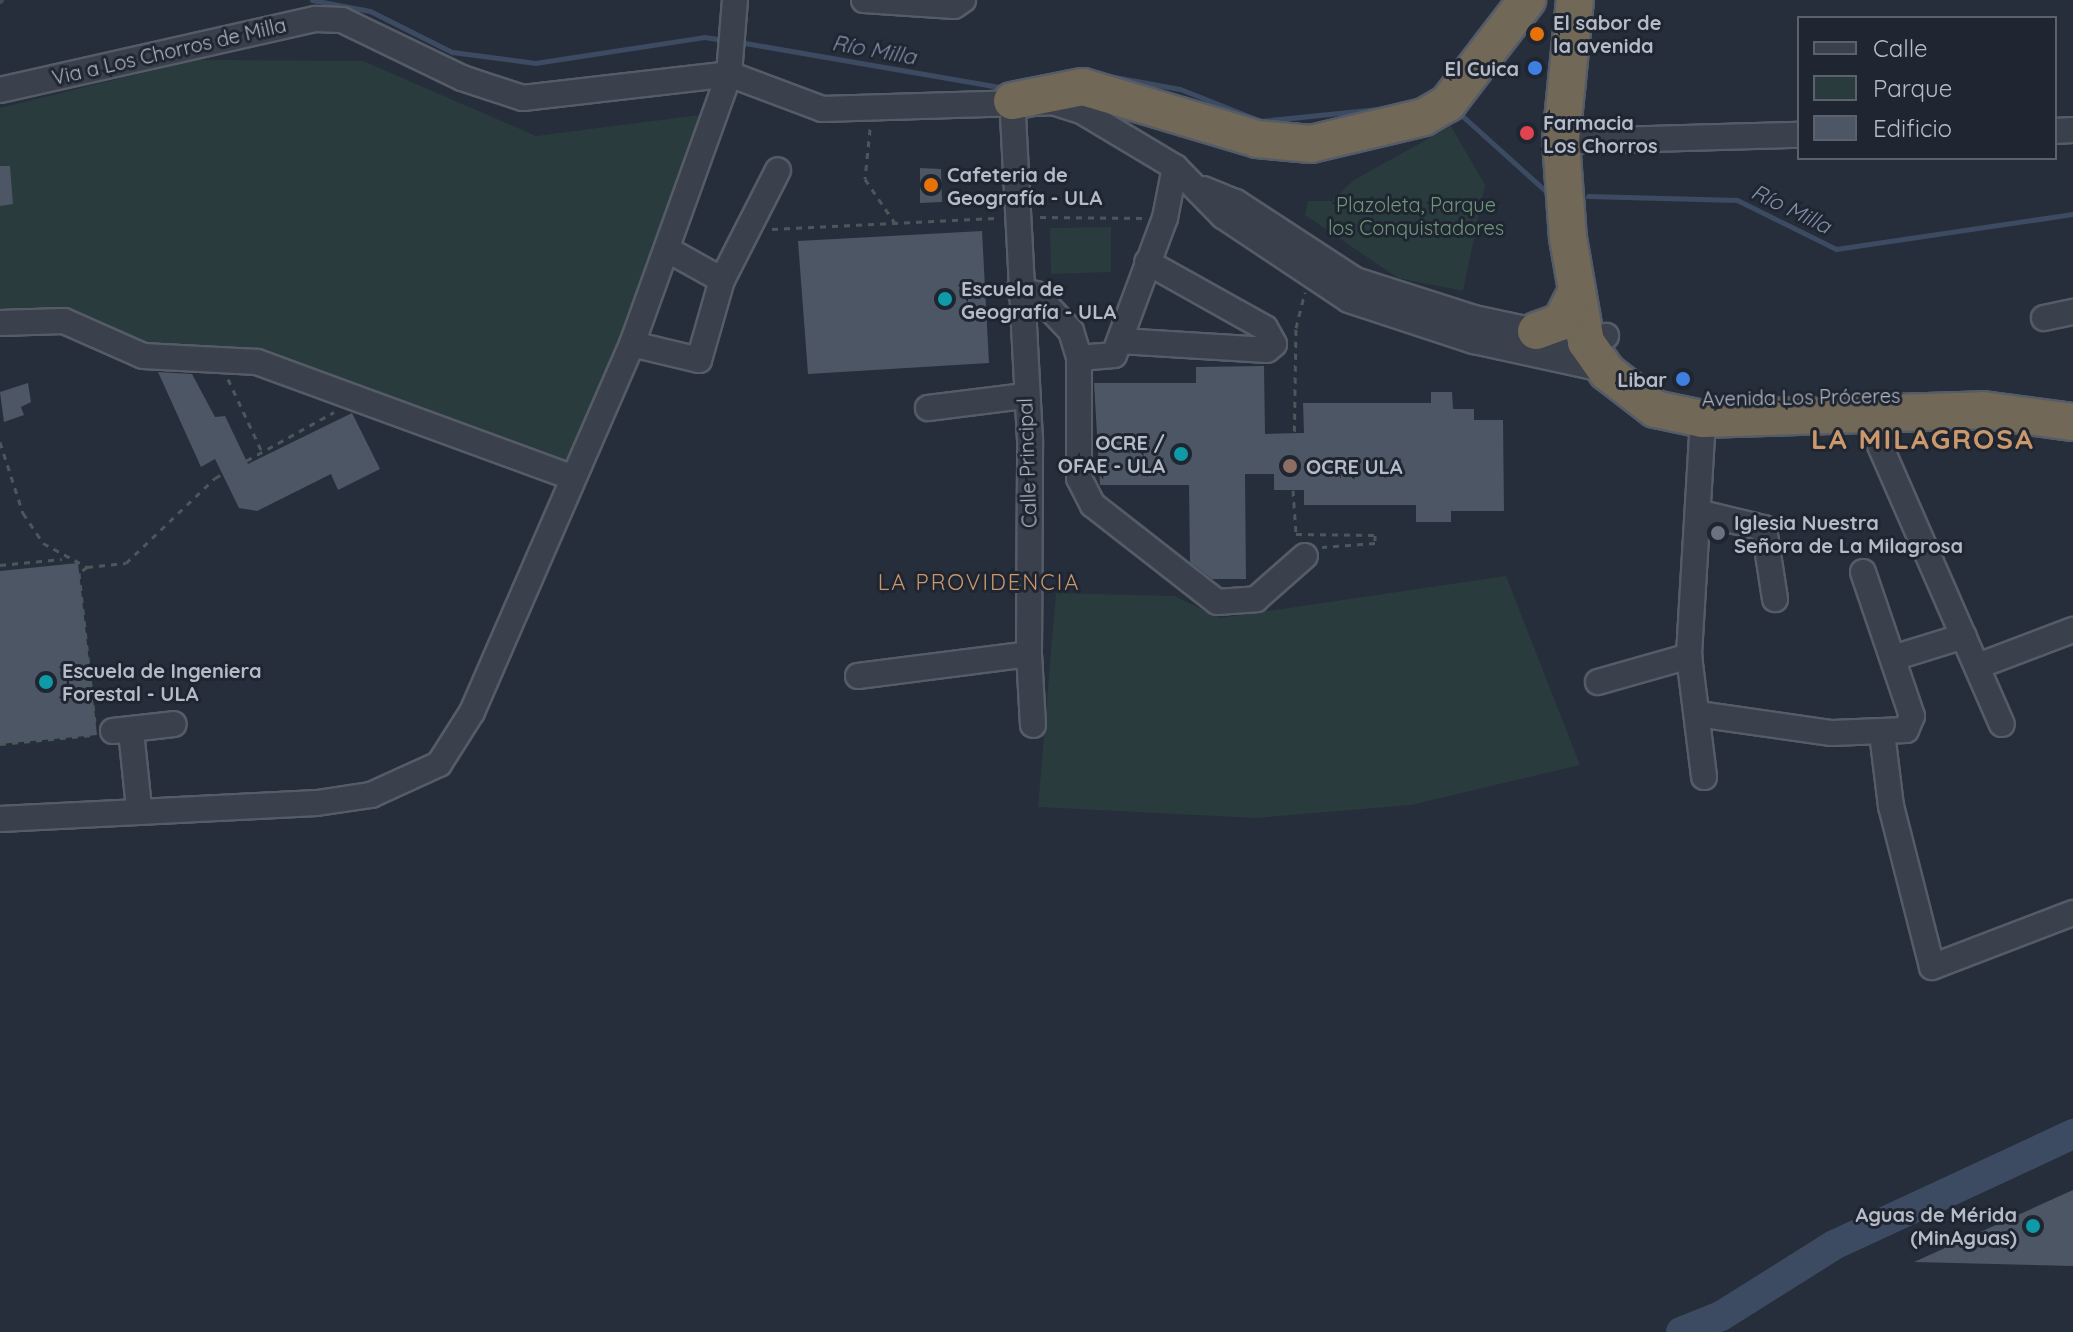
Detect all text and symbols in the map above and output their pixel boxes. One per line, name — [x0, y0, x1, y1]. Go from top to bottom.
place label: El sabor de la avenida — [1553, 10, 1661, 57]
street label: Via a Los Chorros de Milla — [50, 12, 288, 90]
legend — [1797, 16, 2057, 160]
marker: El sabor de la avenida — [1528, 25, 1546, 43]
water label: Río Milla — [830, 30, 918, 70]
text: Calle — [1873, 33, 1928, 63]
place label: El Cuica — [1445, 56, 1519, 80]
marker: El Cuica — [1526, 59, 1544, 77]
text: Parque — [1873, 73, 1952, 103]
place label: Farmacia Los Chorros — [1543, 110, 1658, 157]
text: Edificio — [1873, 113, 1952, 143]
marker: Farmacia Los Chorros — [1518, 124, 1536, 142]
place label: Cafeteria de Geografía - ULA — [947, 162, 1102, 209]
marker: Cafeteria de Geografía - ULA — [922, 176, 940, 194]
water label: Río Milla — [1747, 178, 1835, 240]
park label: Plazoleta, Parque los Conquistadores — [1328, 192, 1504, 239]
place label: Escuela de Geografía - ULA — [961, 276, 1116, 323]
marker: Escuela de Geografía - ULA — [936, 290, 954, 308]
place label: Libar — [1617, 367, 1667, 391]
marker: Libar — [1674, 370, 1692, 388]
street label: Avenida Los Próceres — [1702, 383, 1900, 411]
street label: Calle Principal — [1013, 398, 1041, 528]
district label: LA MILAGROSA — [1811, 422, 2035, 456]
place label: OCRE / OFAE - ULA — [1058, 430, 1165, 477]
marker: OCRE / OFAE - ULA — [1172, 445, 1190, 463]
place label: OCRE ULA — [1306, 454, 1403, 478]
marker: OCRE ULA — [1281, 457, 1299, 475]
place label: Iglesia Nuestra Señora de La Milagrosa — [1734, 510, 1963, 557]
marker: Iglesia Nuestra Señora de La Milagrosa — [1709, 524, 1727, 542]
district label: LA PROVIDENCIA — [878, 570, 1080, 596]
place label: Escuela de Ingeniera Forestal - ULA — [62, 658, 262, 705]
marker: Escuela de Ingeniera Forestal - ULA — [37, 673, 55, 691]
place label: Aguas de Mérida (MinAguas) — [1855, 1202, 2017, 1249]
marker: Aguas de Mérida (MinAguas) — [2024, 1217, 2042, 1235]

